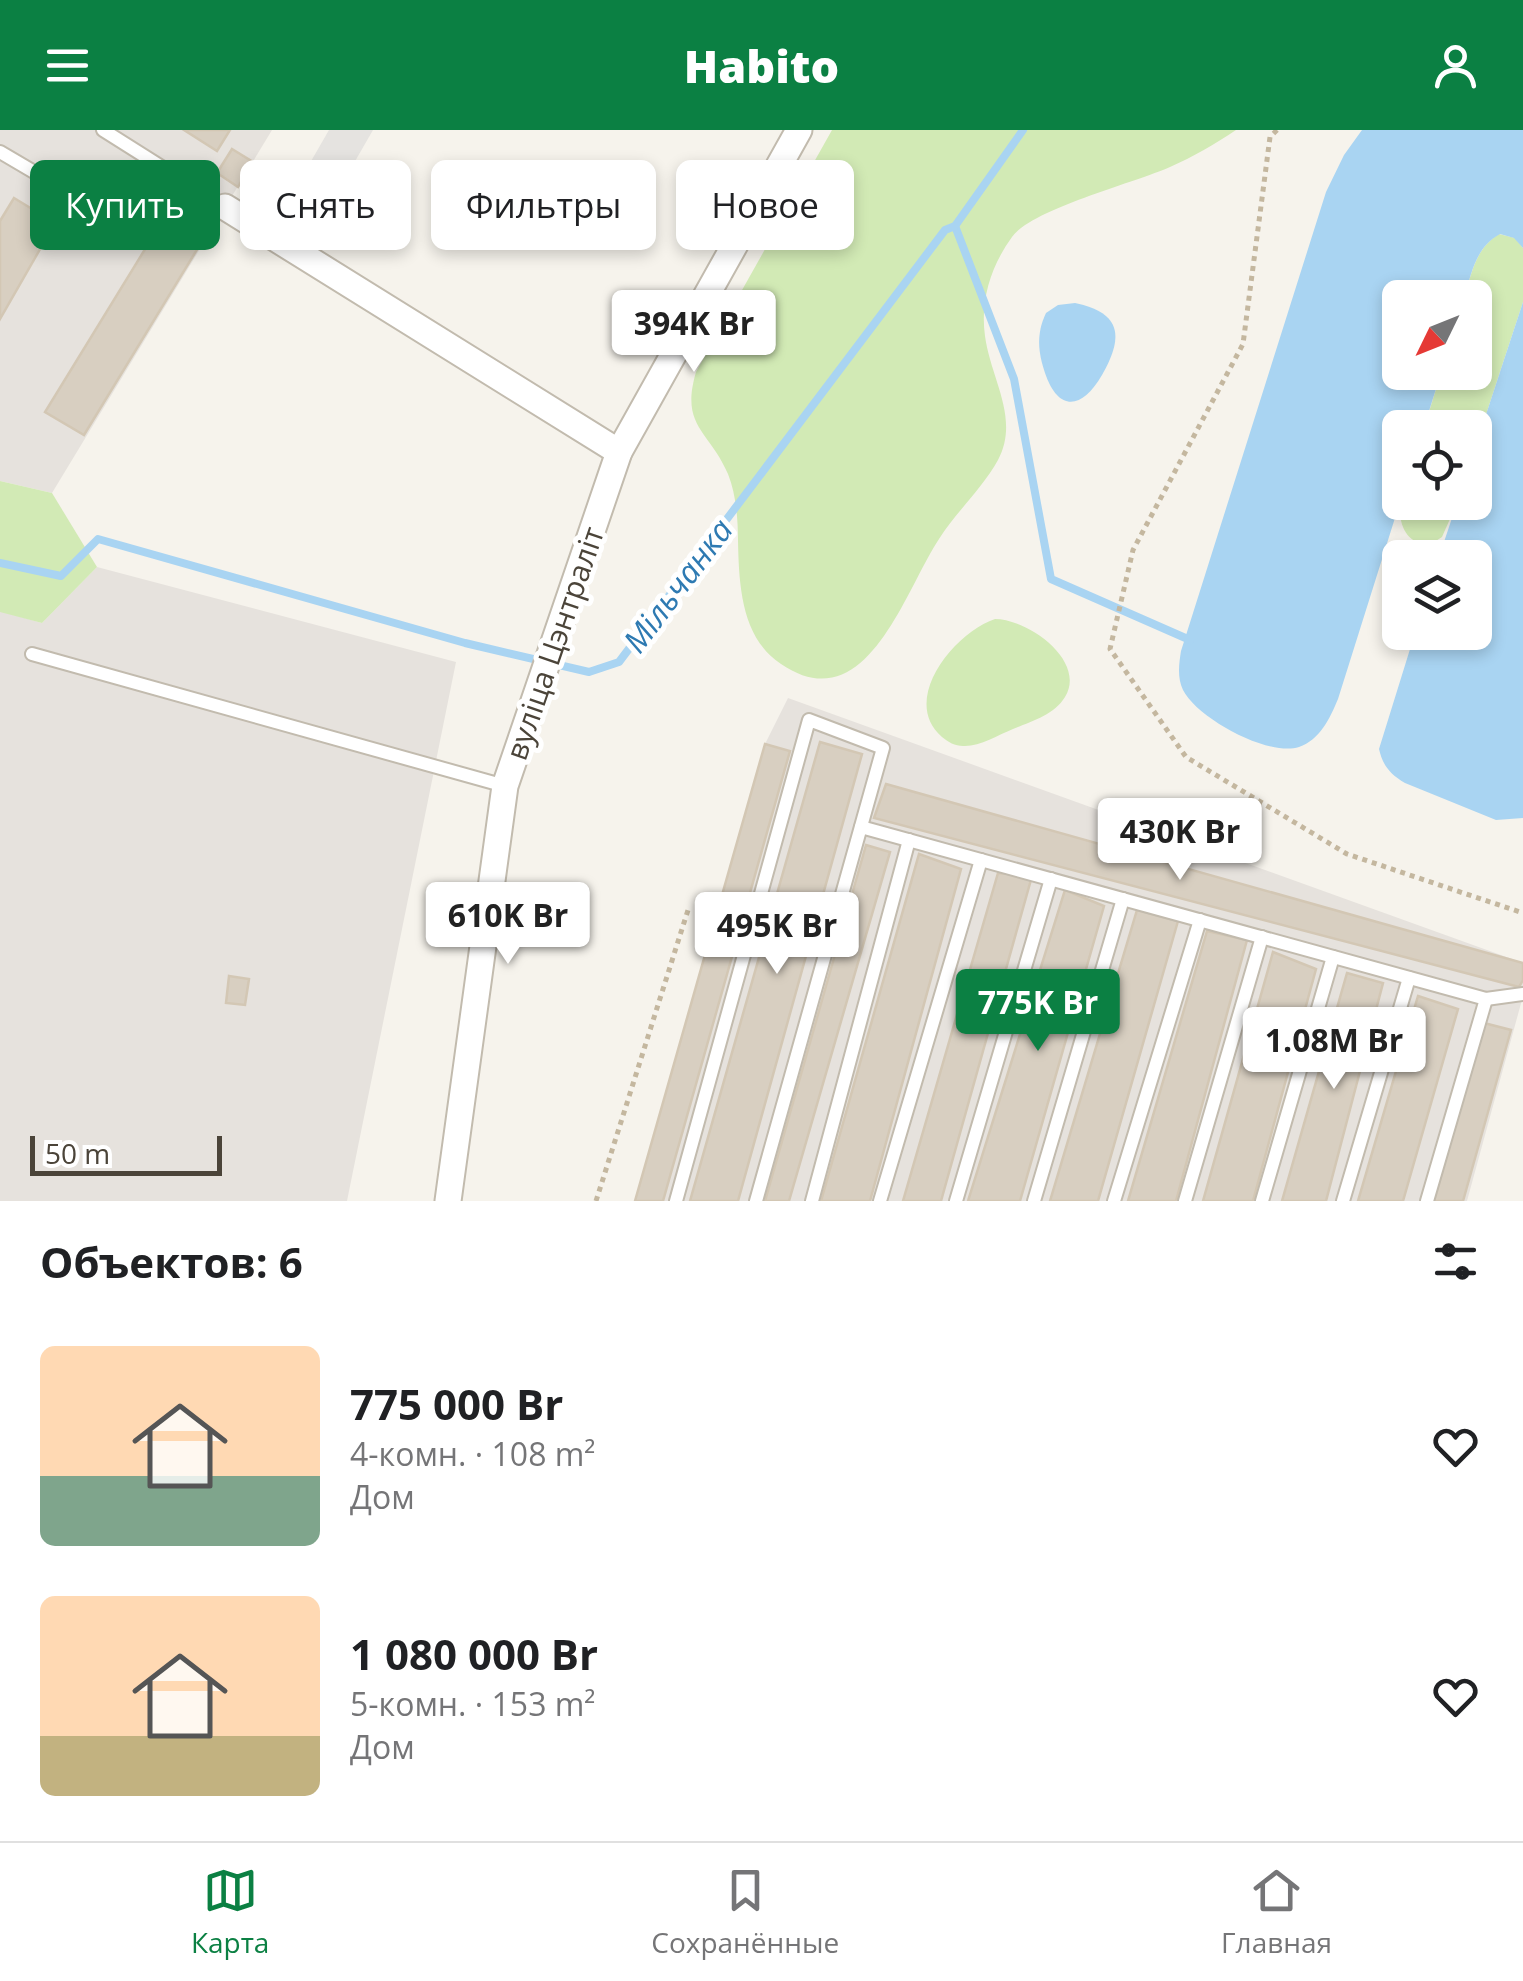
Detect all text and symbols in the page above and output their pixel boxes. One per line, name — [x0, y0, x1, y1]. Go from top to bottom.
text: Habito — [684, 35, 839, 96]
icon: menu — [40, 38, 95, 93]
icon: person — [1428, 38, 1483, 93]
chip: Купить — [30, 160, 220, 250]
chip: Снять — [240, 160, 411, 250]
chip: Фильтры — [431, 160, 656, 250]
chip: Новое — [676, 160, 854, 250]
north arrow — [1382, 280, 1492, 390]
map controls — [1382, 280, 1492, 650]
pin: 394K Br — [602, 290, 786, 375]
text: 394K Br — [634, 301, 754, 344]
button: locate — [1382, 410, 1492, 520]
water label: Мільчанка — [613, 509, 741, 661]
street label: вуліца Цэнтраліт — [495, 521, 613, 765]
button: layers — [1382, 540, 1492, 650]
pin: 430K Br — [1088, 798, 1272, 883]
text: 430K Br — [1120, 809, 1240, 852]
pin: 610K Br — [416, 882, 600, 967]
pin: 495K Br — [685, 892, 869, 977]
text: 610K Br — [448, 893, 568, 936]
text: 495K Br — [717, 903, 837, 946]
pin: 775K Br — [946, 969, 1130, 1054]
text: 775K Br — [978, 980, 1098, 1023]
pin: 1.08M Br — [1231, 1007, 1437, 1092]
text: 1.08M Br — [1265, 1018, 1403, 1061]
scale bar — [30, 1131, 222, 1176]
text: 50 m — [45, 1134, 110, 1172]
text: Объектов: 6 — [40, 1233, 303, 1290]
icon: filters — [1428, 1234, 1483, 1289]
text: 775 000 Br — [350, 1375, 563, 1432]
icon: home — [120, 1386, 240, 1506]
icon: heart — [1428, 1419, 1483, 1474]
text: 4-комн. · 108 m² — [350, 1432, 595, 1475]
text: Дом — [350, 1475, 415, 1518]
text: 1 080 000 Br — [350, 1625, 598, 1682]
icon: home — [120, 1636, 240, 1756]
icon: heart — [1428, 1669, 1483, 1724]
text: 5-комн. · 153 m² — [350, 1682, 595, 1725]
text: Дом — [350, 1725, 415, 1768]
tab: Карта — [191, 1863, 269, 1961]
tab: Сохранённые — [651, 1863, 839, 1961]
tab: Главная — [1221, 1863, 1332, 1961]

